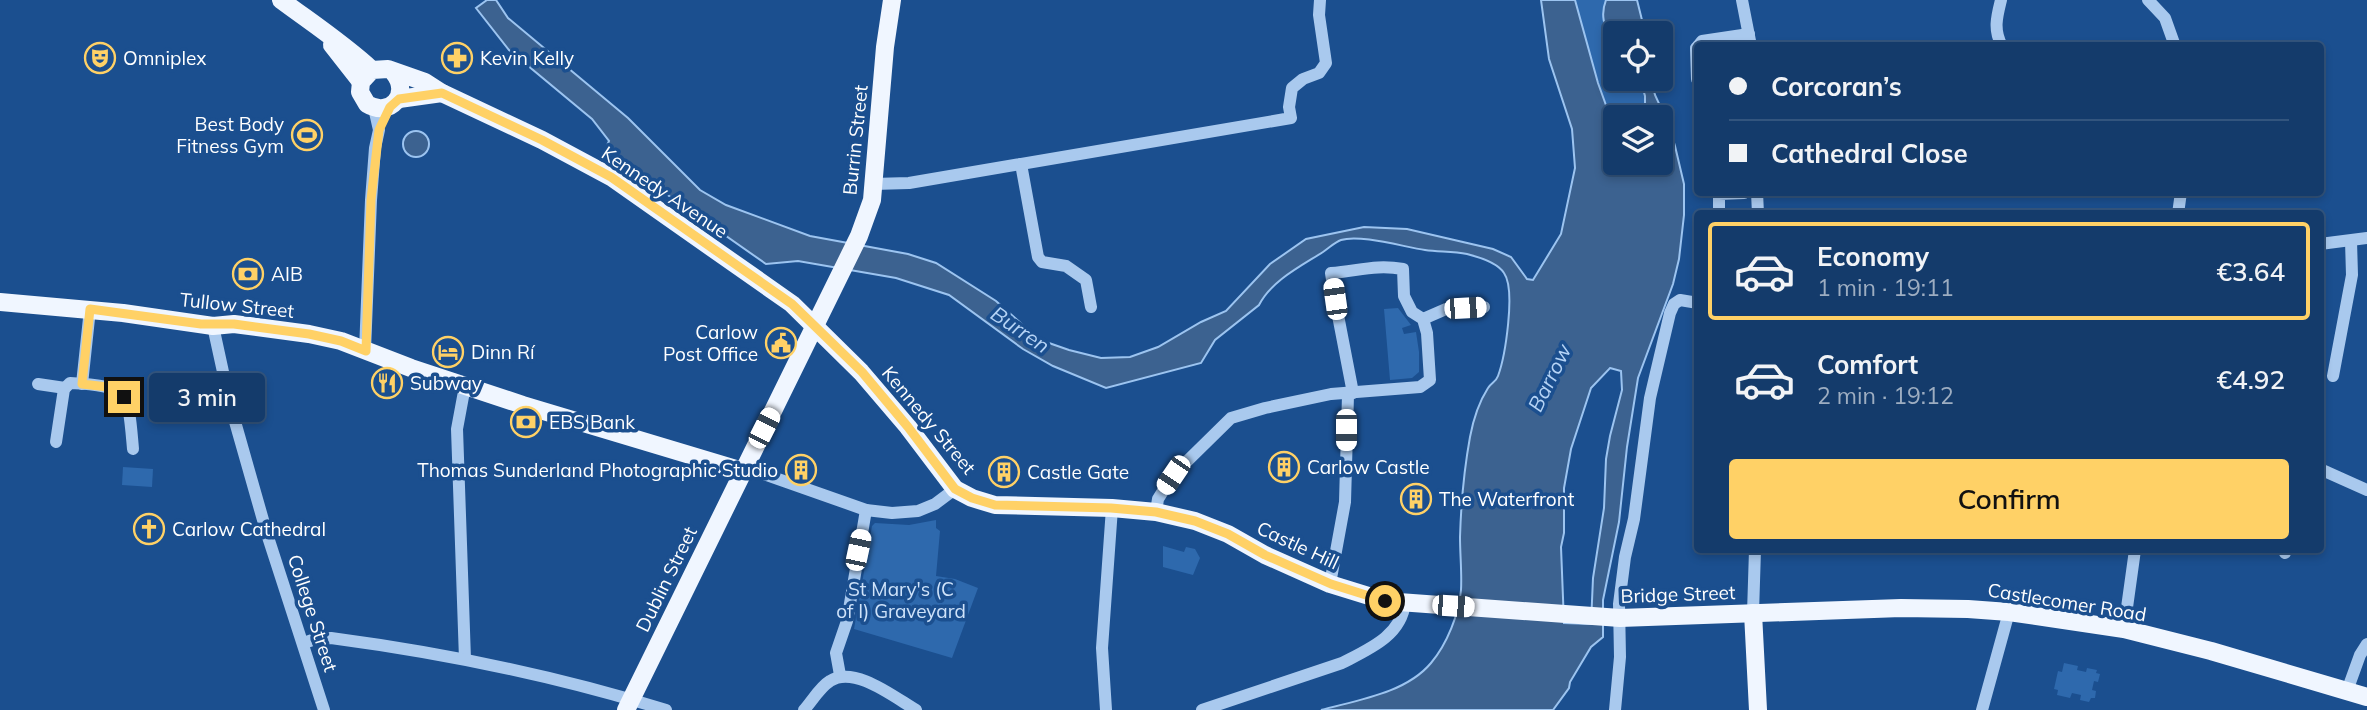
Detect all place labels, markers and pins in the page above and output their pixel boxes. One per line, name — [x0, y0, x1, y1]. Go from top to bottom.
theatre icon: Omniplex — [83, 41, 117, 75]
pharmacy icon: Kevin Kelly — [440, 41, 474, 75]
place label: Omniplex — [123, 46, 206, 70]
place label: Kevin Kelly — [480, 46, 574, 70]
place label: Best Body Fitness Gym — [176, 112, 284, 158]
sports icon: Best Body Fitness Gym — [290, 118, 324, 152]
bank icon: AIB — [231, 257, 265, 291]
place label: AIB — [271, 262, 303, 286]
place label: Carlow Post Office — [663, 320, 758, 366]
public building icon: Carlow Post Office — [764, 326, 798, 360]
hotel icon: Dinn Rí — [431, 335, 465, 369]
place label: Dinn Rí — [471, 340, 536, 364]
restaurant icon: Subway — [370, 366, 404, 400]
place label: Subway — [410, 371, 482, 395]
bank icon: EBS Bank — [509, 405, 543, 439]
place label: EBS Bank — [549, 410, 635, 434]
building icon: Carlow Castle — [1267, 450, 1301, 484]
building icon: Thomas Sunderland Photographic Studio — [784, 453, 818, 487]
building icon: Castle Gate — [987, 455, 1021, 489]
place label: Carlow Castle — [1307, 455, 1430, 479]
place label: Thomas Sunderland Photographic Studio — [417, 458, 778, 482]
place label: Castle Gate — [1027, 460, 1129, 484]
building icon: The Waterfront — [1399, 482, 1433, 516]
place label: The Waterfront — [1439, 487, 1575, 511]
church icon: Carlow Cathedral — [132, 512, 166, 546]
place label: Carlow Cathedral — [172, 517, 326, 541]

